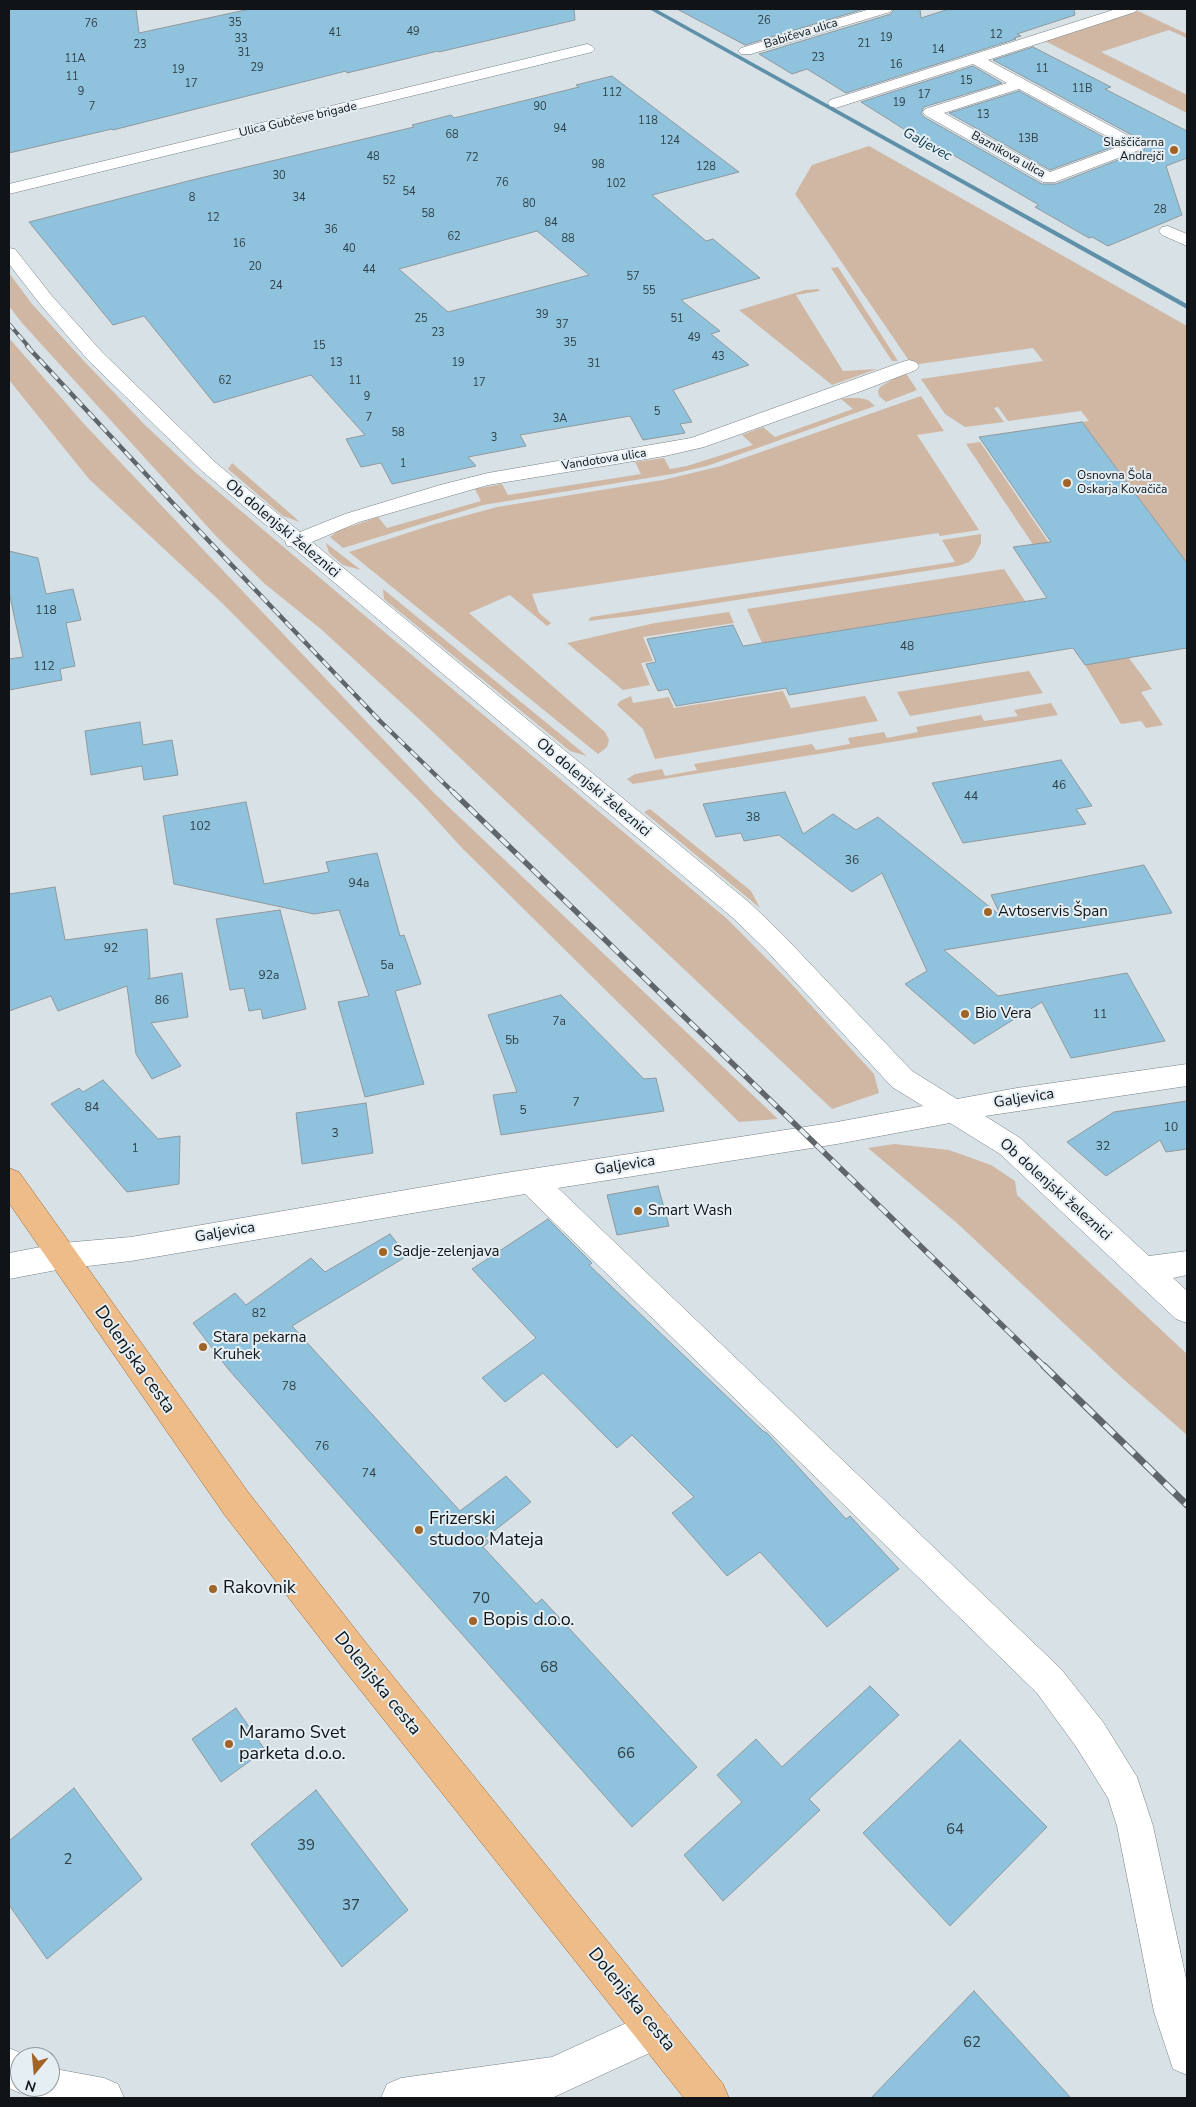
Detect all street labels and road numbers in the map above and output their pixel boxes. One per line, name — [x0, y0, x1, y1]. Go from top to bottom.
street label: Babičeva ulica — [762, 16, 840, 52]
street label: Ulica Gubčeve brigade — [238, 99, 358, 141]
street label: Baznikova ulica — [968, 129, 1048, 181]
street label: Vandotova ulica — [561, 446, 647, 474]
street label: Ob dolenjski železnici — [221, 476, 343, 582]
street label: Ob dolenjski železnici — [532, 735, 654, 841]
street label: Galjevica — [993, 1085, 1055, 1113]
street label: Ob dolenjski železnici — [995, 1135, 1115, 1245]
street label: Galjevica — [594, 1152, 656, 1180]
street label: Galjevica — [194, 1219, 256, 1247]
street label: Dolenjska cesta — [89, 1302, 179, 1418]
street label: Dolenjska cesta — [329, 1628, 425, 1740]
street label: Dolenjska cesta — [583, 1944, 679, 2056]

